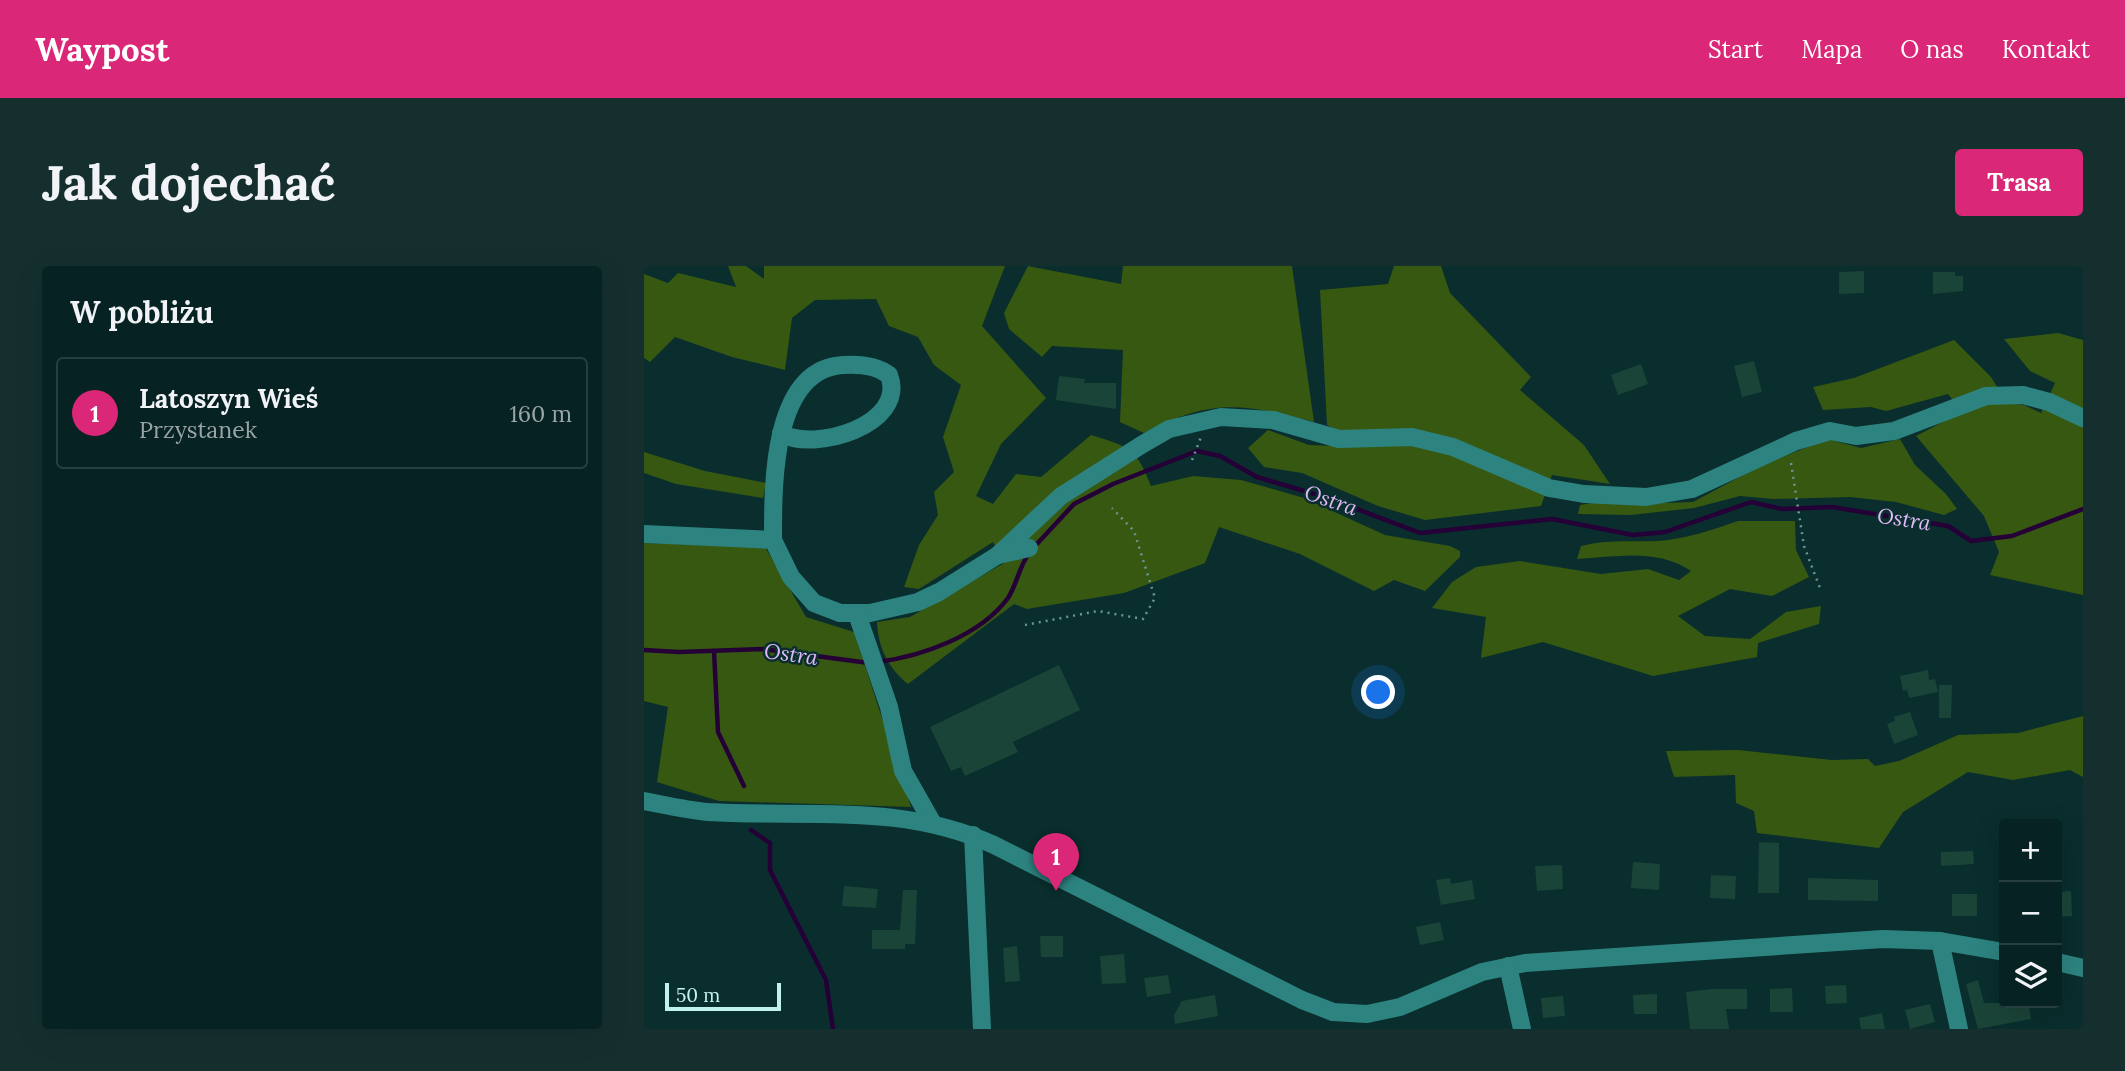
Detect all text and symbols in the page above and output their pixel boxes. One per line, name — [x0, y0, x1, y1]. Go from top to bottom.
text: Waypost — [35, 28, 169, 70]
text: Start — [1708, 34, 1763, 65]
text: Mapa — [1801, 34, 1862, 65]
text: O nas — [1900, 34, 1964, 65]
text: Kontakt — [2002, 34, 2090, 65]
button: Trasa — [1955, 149, 2083, 216]
text: Jak dojechać — [42, 151, 335, 213]
text: W pobliżu — [70, 293, 213, 331]
text: Latoszyn Wieś — [139, 382, 318, 415]
text: 1 — [90, 399, 100, 428]
text: 160 m — [509, 399, 572, 428]
text: Przystanek — [139, 415, 257, 444]
water label: Ostra — [1301, 478, 1361, 522]
water label: Ostra — [1875, 501, 1933, 537]
water label: Ostra — [762, 637, 820, 671]
your location — [1361, 675, 1395, 709]
map controls — [1999, 819, 2062, 1008]
button: + — [1999, 819, 2062, 882]
pin: 1 — [1033, 833, 1079, 891]
button: − — [1999, 882, 2062, 945]
button: layers — [1999, 945, 2062, 1008]
scale bar — [665, 980, 780, 1012]
text: 50 m — [676, 983, 720, 1007]

